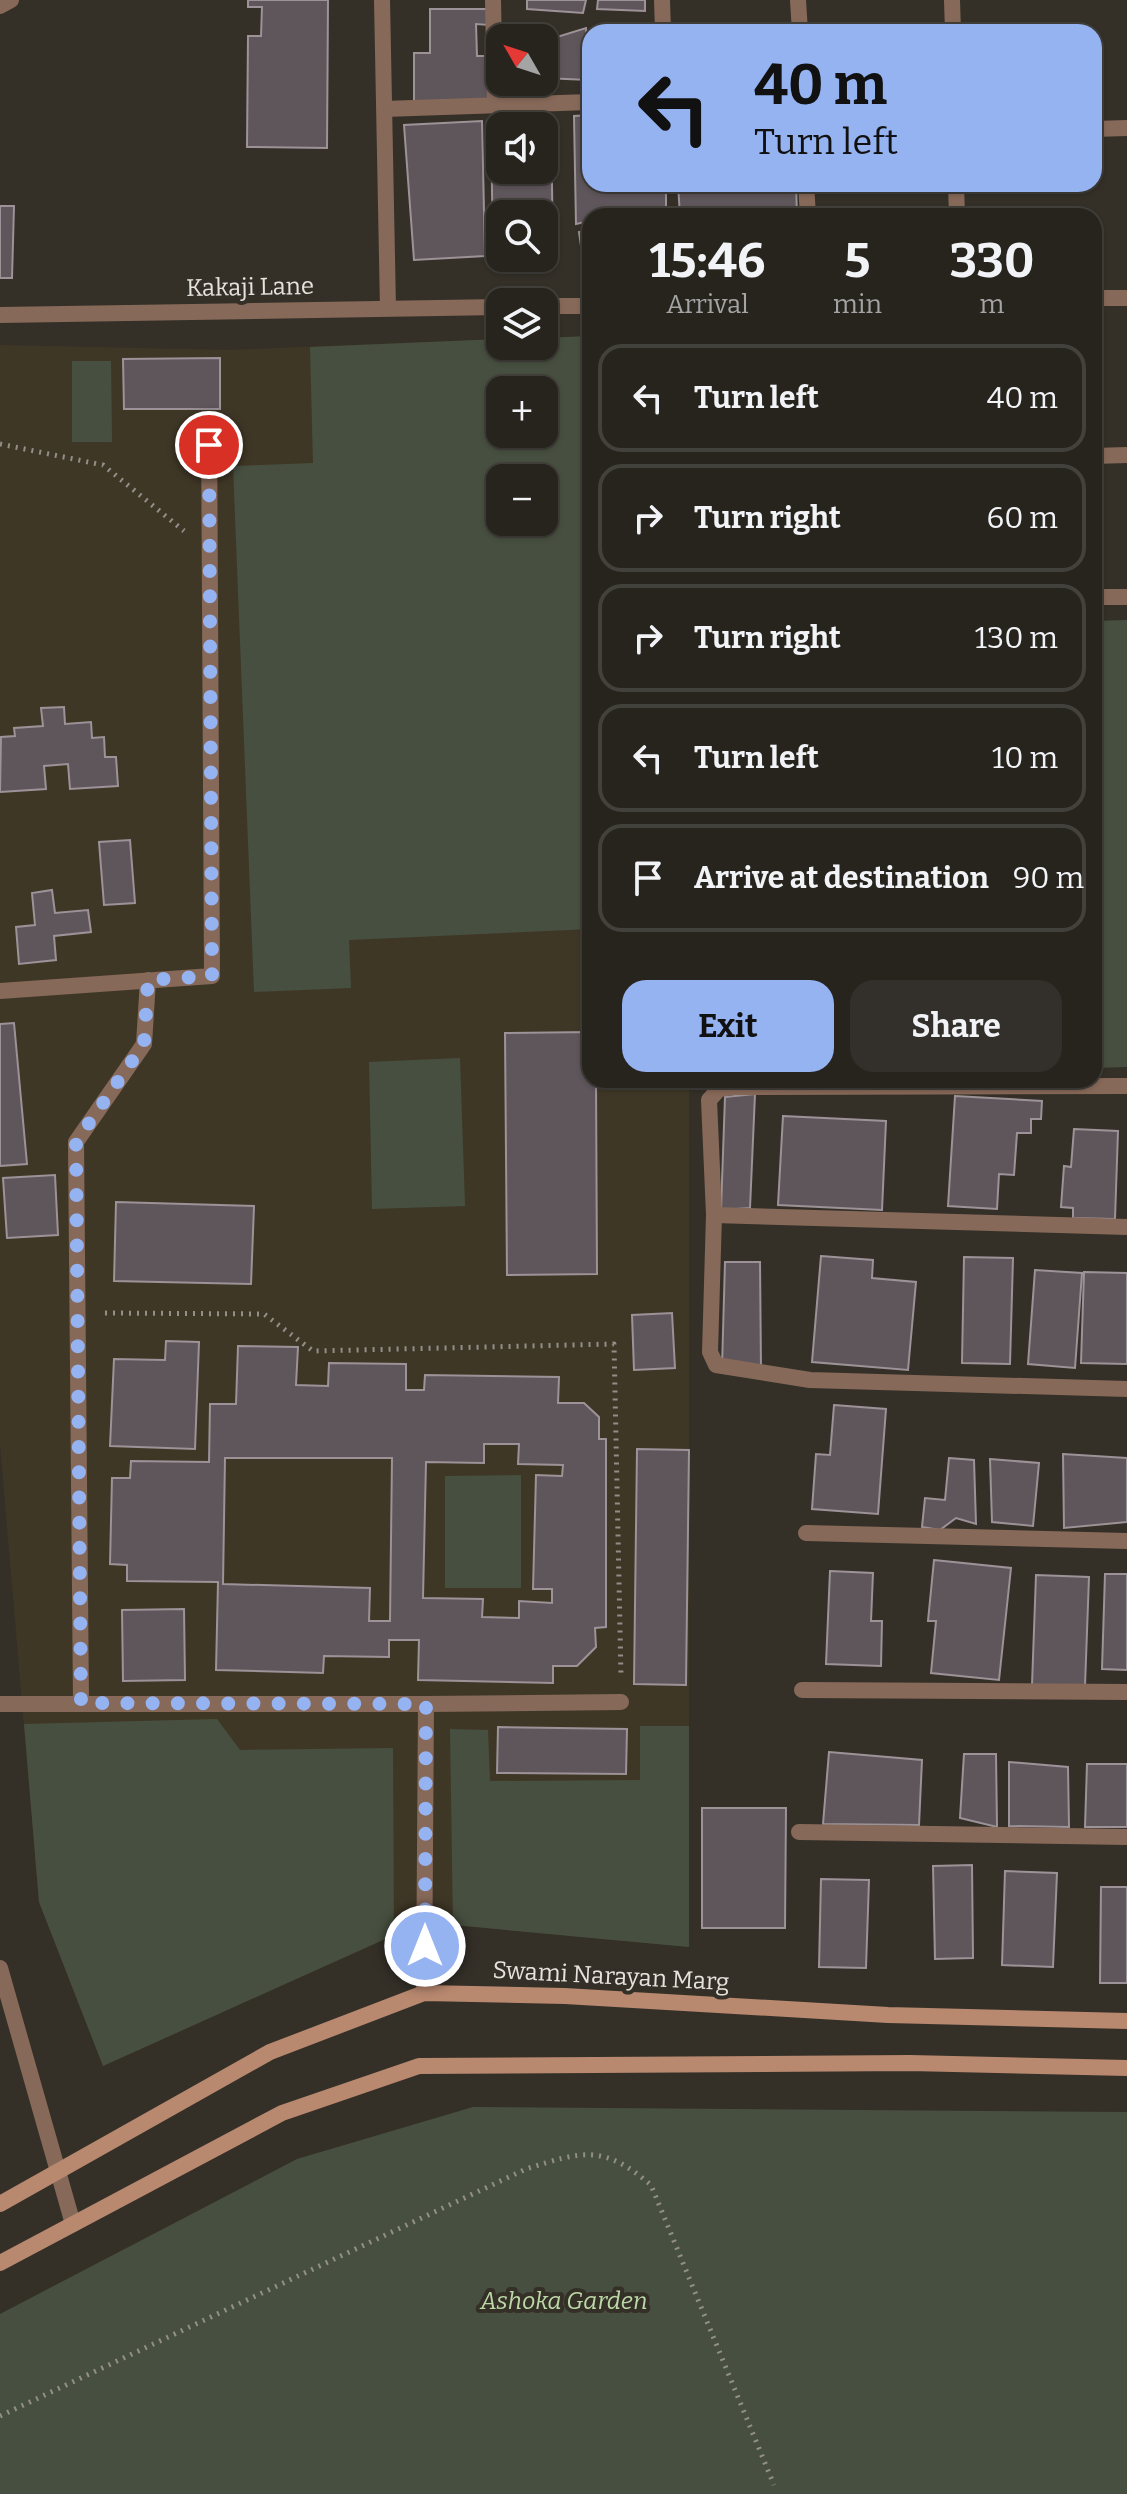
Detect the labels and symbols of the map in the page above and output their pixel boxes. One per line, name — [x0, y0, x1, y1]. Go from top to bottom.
north arrow — [486, 24, 558, 96]
street label: Kakaji Lane — [186, 272, 314, 302]
pin — [175, 411, 243, 479]
position arrow — [383, 1904, 467, 1988]
street label: Swami Narayan Marg — [492, 1956, 730, 1996]
park label: Ashoka Garden — [480, 2287, 647, 2315]

